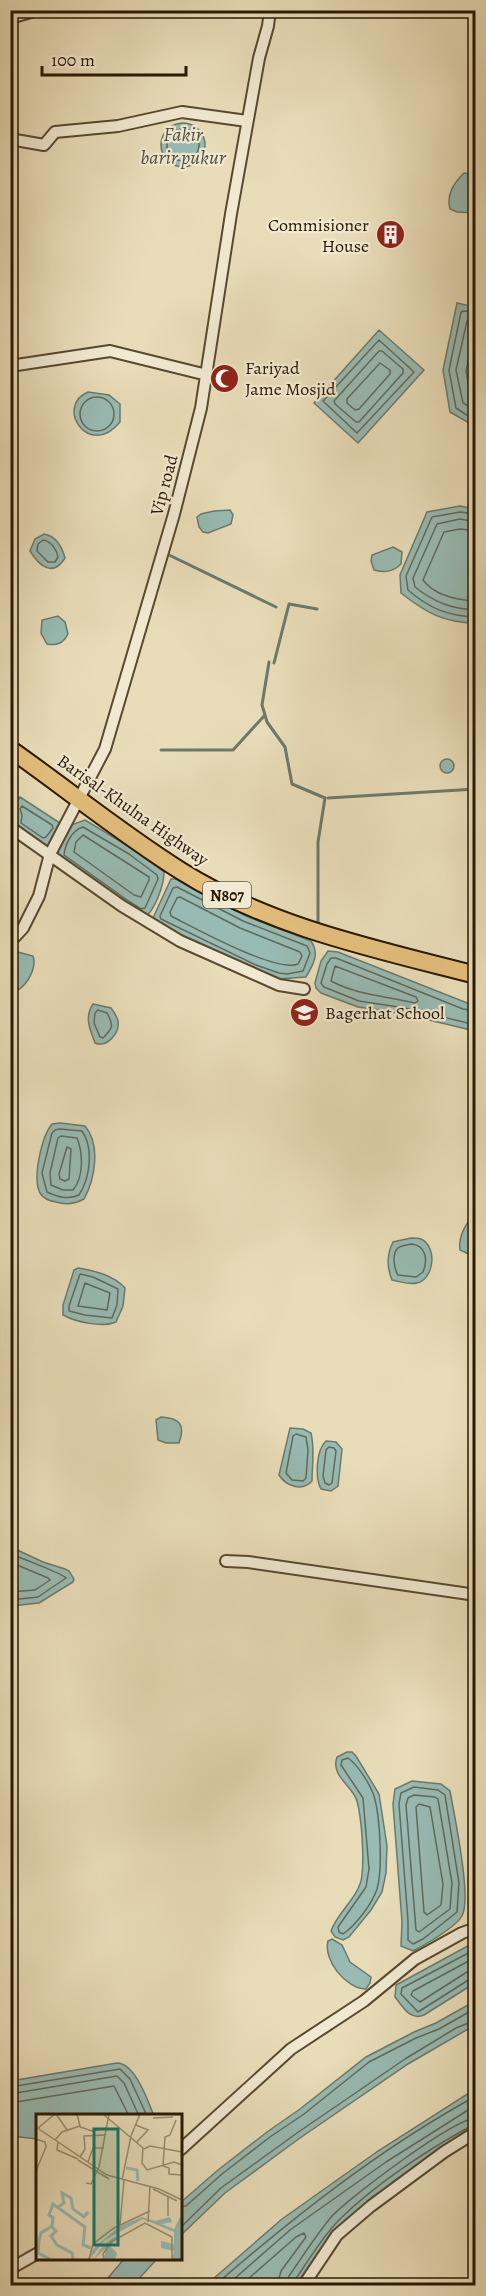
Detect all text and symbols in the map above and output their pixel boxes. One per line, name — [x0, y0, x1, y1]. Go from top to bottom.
scale bar — [42, 39, 186, 77]
text: 100 m — [51, 48, 95, 72]
water label: Fakir barir pukur — [140, 121, 227, 171]
place label: Commisioner House — [268, 213, 369, 258]
building icon: Commisioner House — [374, 219, 406, 251]
place label: Fariyad Jame Mosjid — [245, 356, 336, 401]
mosque icon: Fariyad Jame Mosjid — [208, 362, 240, 394]
street label: Vip road — [144, 452, 184, 519]
street label: Barisal-Khulna Highway — [53, 749, 214, 872]
road number: N807 — [203, 882, 251, 908]
school or university icon: Bagerhat School — [288, 997, 320, 1029]
place label: Bagerhat School — [325, 1001, 445, 1025]
inset map — [36, 2114, 182, 2260]

